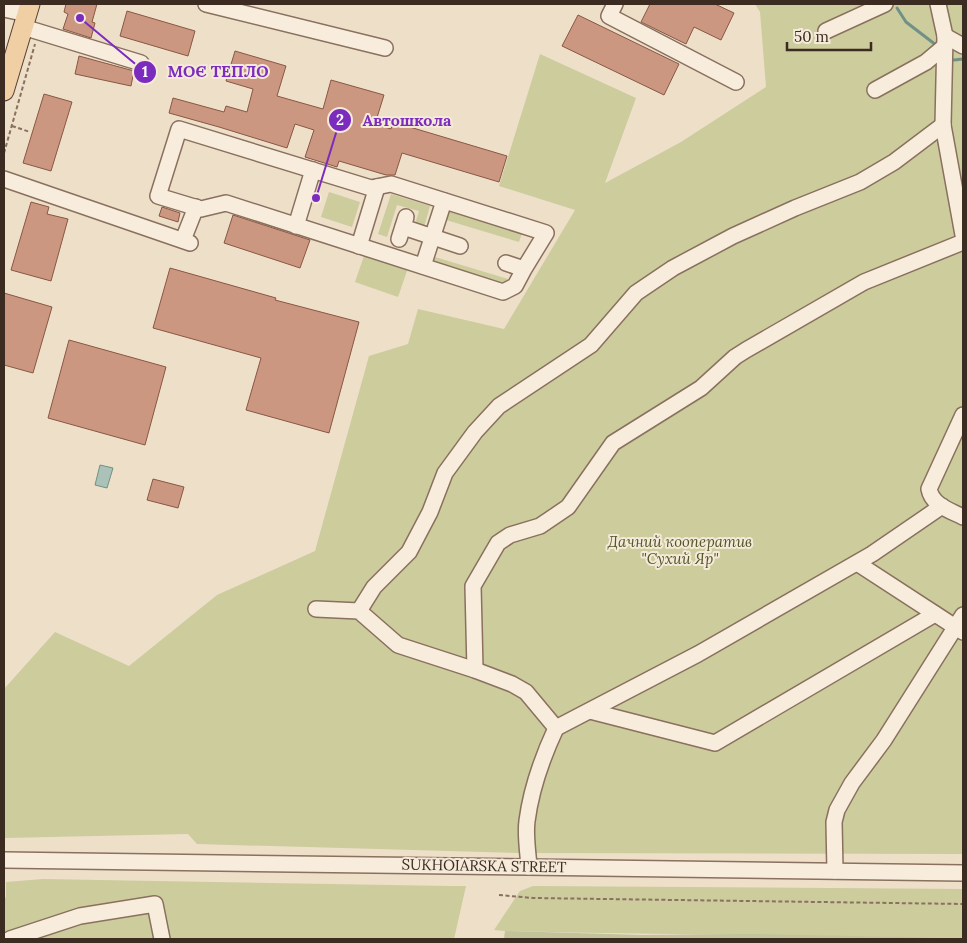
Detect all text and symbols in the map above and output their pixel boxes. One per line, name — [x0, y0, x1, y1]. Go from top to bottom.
scale bar — [787, 20, 871, 52]
text: 50 m — [794, 27, 829, 46]
callout: МОЄ ТЕПЛО — [132, 56, 278, 87]
text: МОЄ ТЕПЛО — [168, 61, 268, 81]
text: 1 — [142, 62, 148, 81]
callout: Автошкола — [328, 105, 462, 136]
text: 2 — [336, 110, 344, 129]
text: Автошкола — [362, 110, 452, 130]
park label: Дачний кооператив "Сухий Яр" — [607, 532, 752, 568]
street label: SUKHOIARSKA STREET — [401, 855, 567, 876]

